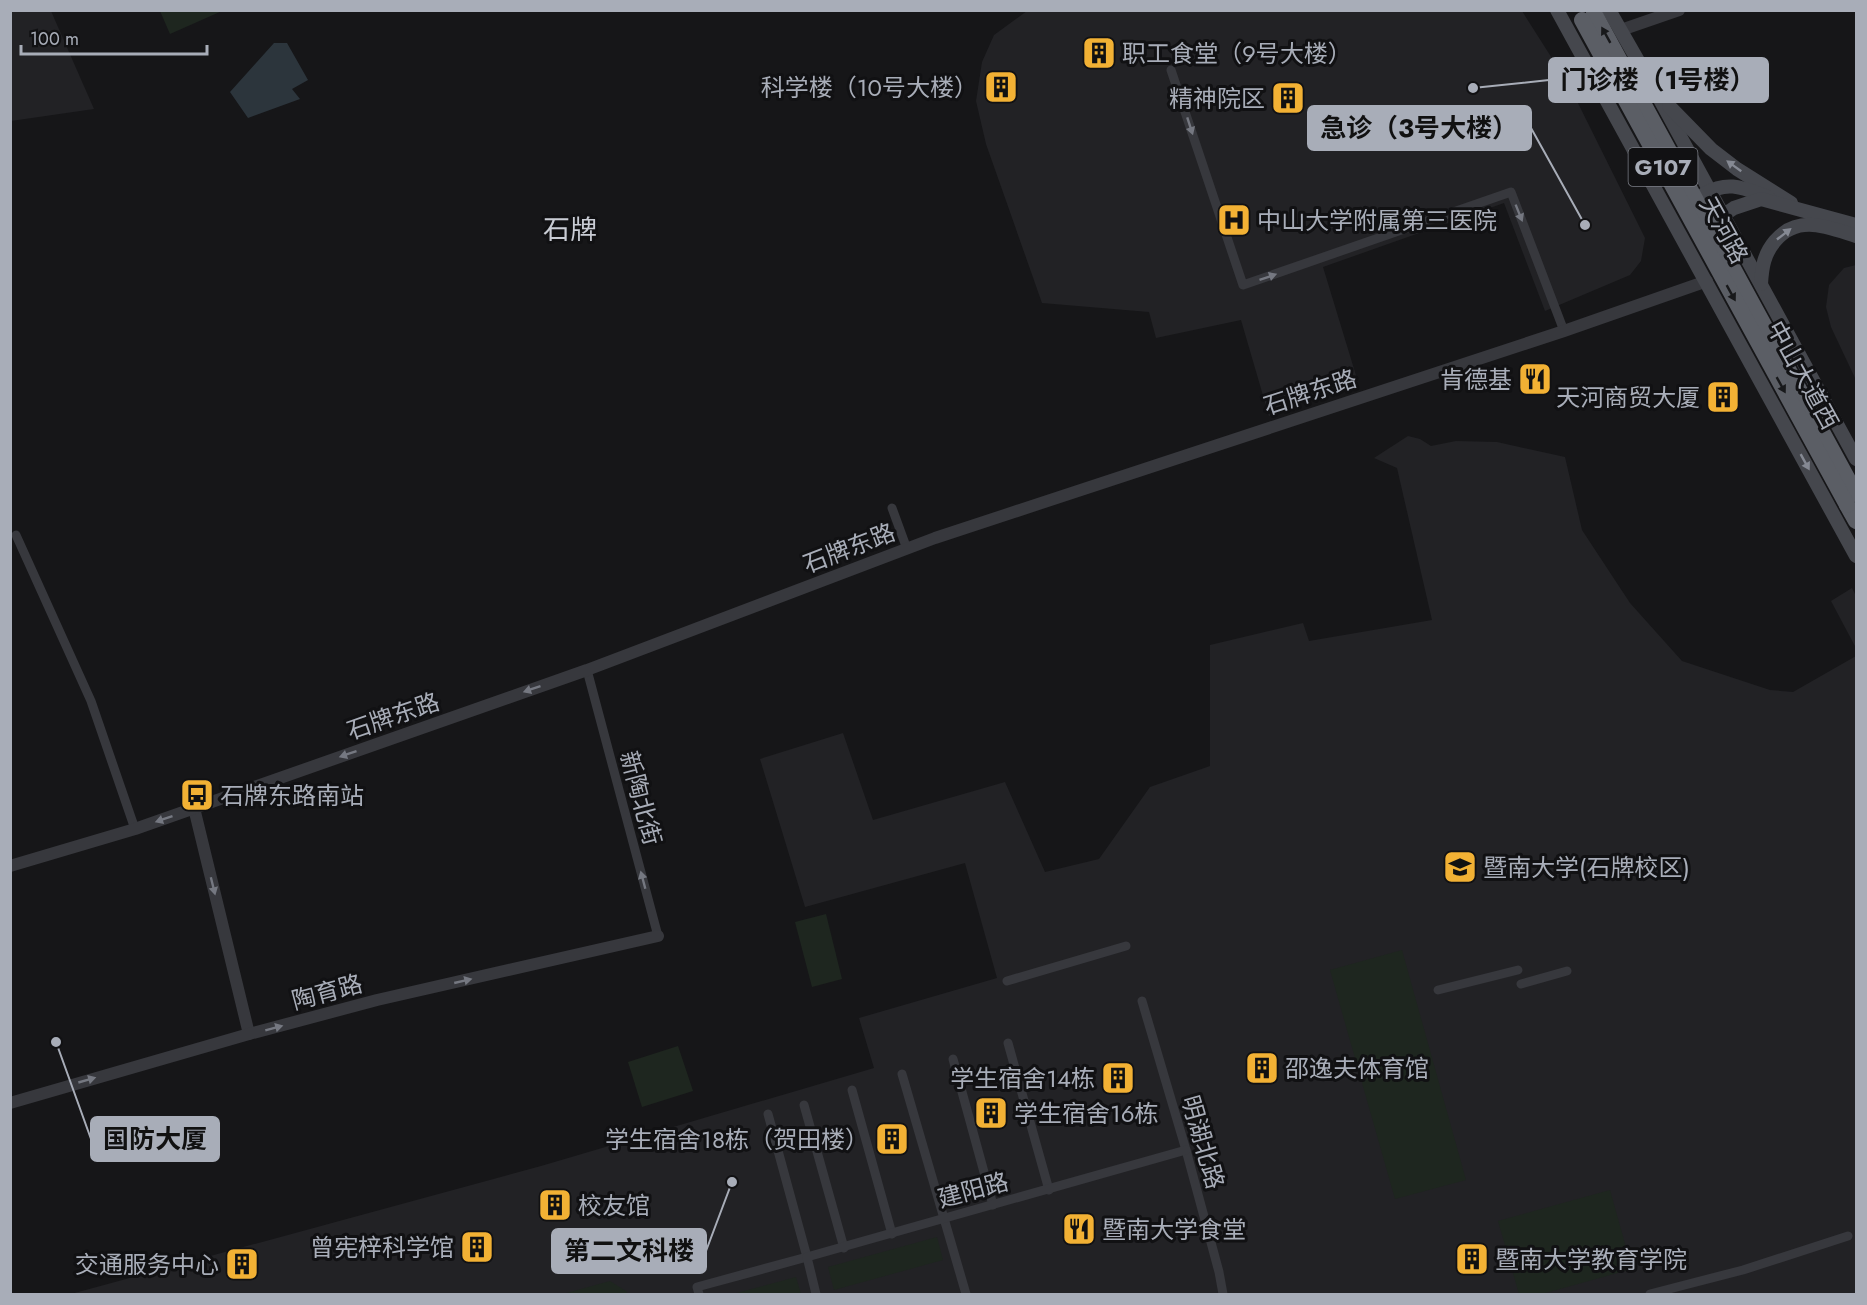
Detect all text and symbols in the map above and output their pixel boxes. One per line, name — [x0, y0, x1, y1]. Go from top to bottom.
scale bar — [21, 18, 207, 56]
text: 100 m — [30, 26, 79, 52]
one-way arrow — [1601, 27, 1611, 44]
building icon: 职工食堂（9号大楼） — [1081, 35, 1117, 71]
place label: 职工食堂（9号大楼） — [1122, 36, 1352, 71]
callout: 门诊楼（1号楼） — [1549, 58, 1768, 102]
text: 门诊楼（1号楼） — [1560, 61, 1756, 99]
building icon: 科学楼（10号大楼） — [983, 69, 1019, 105]
place label: 科学楼（10号大楼） — [761, 70, 978, 105]
building icon: 精神院区 — [1270, 80, 1306, 116]
place label: 精神院区 — [1169, 81, 1265, 116]
callout: 急诊（3号大楼） — [1308, 106, 1531, 150]
text: 急诊（3号大楼） — [1320, 109, 1518, 147]
one-way arrow — [1185, 117, 1195, 135]
road number: G107 — [1628, 148, 1698, 186]
one-way arrow — [1726, 160, 1742, 172]
street label: 天河路 — [1691, 190, 1757, 270]
hospital icon: 中山大学附属第三医院 — [1216, 202, 1252, 238]
place label: 中山大学附属第三医院 — [1257, 203, 1497, 238]
one-way arrow — [1515, 204, 1524, 222]
district label: 石牌 — [543, 210, 597, 249]
one-way arrow — [1776, 227, 1792, 240]
one-way arrow — [1259, 271, 1277, 281]
one-way arrow — [1726, 284, 1736, 301]
street label: 中山大道西 — [1759, 314, 1847, 436]
street label: 石牌东路 — [1259, 361, 1361, 423]
restaurant icon: 肯德基 — [1517, 361, 1553, 397]
place label: 肯德基 — [1440, 362, 1512, 397]
one-way arrow — [1776, 377, 1786, 394]
building icon: 天河商贸大厦 — [1705, 379, 1741, 415]
place label: 天河商贸大厦 — [1556, 380, 1700, 415]
one-way arrow — [1800, 454, 1810, 471]
street label: 石牌东路 — [798, 514, 900, 582]
street label: 石牌东路 — [342, 684, 444, 748]
one-way arrow — [523, 684, 541, 694]
street label: 新陶北街 — [612, 747, 670, 849]
one-way arrow — [339, 749, 357, 759]
bus stop icon: 石牌东路南站 — [179, 777, 215, 813]
place label: 石牌东路南站 — [220, 778, 364, 813]
one-way arrow — [155, 815, 173, 825]
school or university icon: 暨南大学(石牌校区) — [1442, 849, 1478, 885]
place label: 暨南大学(石牌校区) — [1483, 850, 1690, 885]
one-way arrow — [638, 871, 647, 889]
one-way arrow — [209, 876, 219, 895]
street label: 陶育路 — [288, 966, 366, 1018]
one-way arrow — [454, 975, 473, 985]
one-way arrow — [265, 1022, 283, 1032]
building icon: 邵逸夫体育馆 — [1244, 1050, 1280, 1086]
place label: 邵逸夫体育馆 — [1285, 1051, 1429, 1086]
building icon: 学生宿舍14栋 — [1100, 1060, 1136, 1096]
place label: 学生宿舍14栋 — [950, 1061, 1095, 1096]
one-way arrow — [77, 1075, 96, 1085]
street label: 明湖北路 — [1173, 1091, 1233, 1193]
building icon: 学生宿舍16栋 — [973, 1095, 1009, 1131]
place label: 学生宿舍16栋 — [1014, 1096, 1159, 1131]
callout: 国防大厦 — [91, 1117, 219, 1161]
text: 国防大厦 — [103, 1120, 207, 1158]
building icon: 学生宿舍18栋（贺田楼） — [874, 1121, 910, 1157]
place label: 学生宿舍18栋（贺田楼） — [605, 1122, 869, 1157]
street label: 建阳路 — [934, 1164, 1012, 1216]
building icon: 校友馆 — [537, 1187, 573, 1223]
place label: 校友馆 — [578, 1188, 650, 1223]
restaurant icon: 暨南大学食堂 — [1061, 1211, 1097, 1247]
place label: 暨南大学食堂 — [1102, 1212, 1246, 1247]
building icon: 曾宪梓科学馆 — [459, 1229, 495, 1265]
callout: 第二文科楼 — [552, 1229, 706, 1273]
place label: 曾宪梓科学馆 — [310, 1230, 454, 1265]
text: 第二文科楼 — [564, 1232, 694, 1270]
building icon: 暨南大学教育学院 — [1454, 1241, 1490, 1277]
place label: 暨南大学教育学院 — [1495, 1242, 1687, 1277]
building icon: 交通服务中心 — [224, 1246, 260, 1282]
place label: 交通服务中心 — [75, 1247, 219, 1282]

